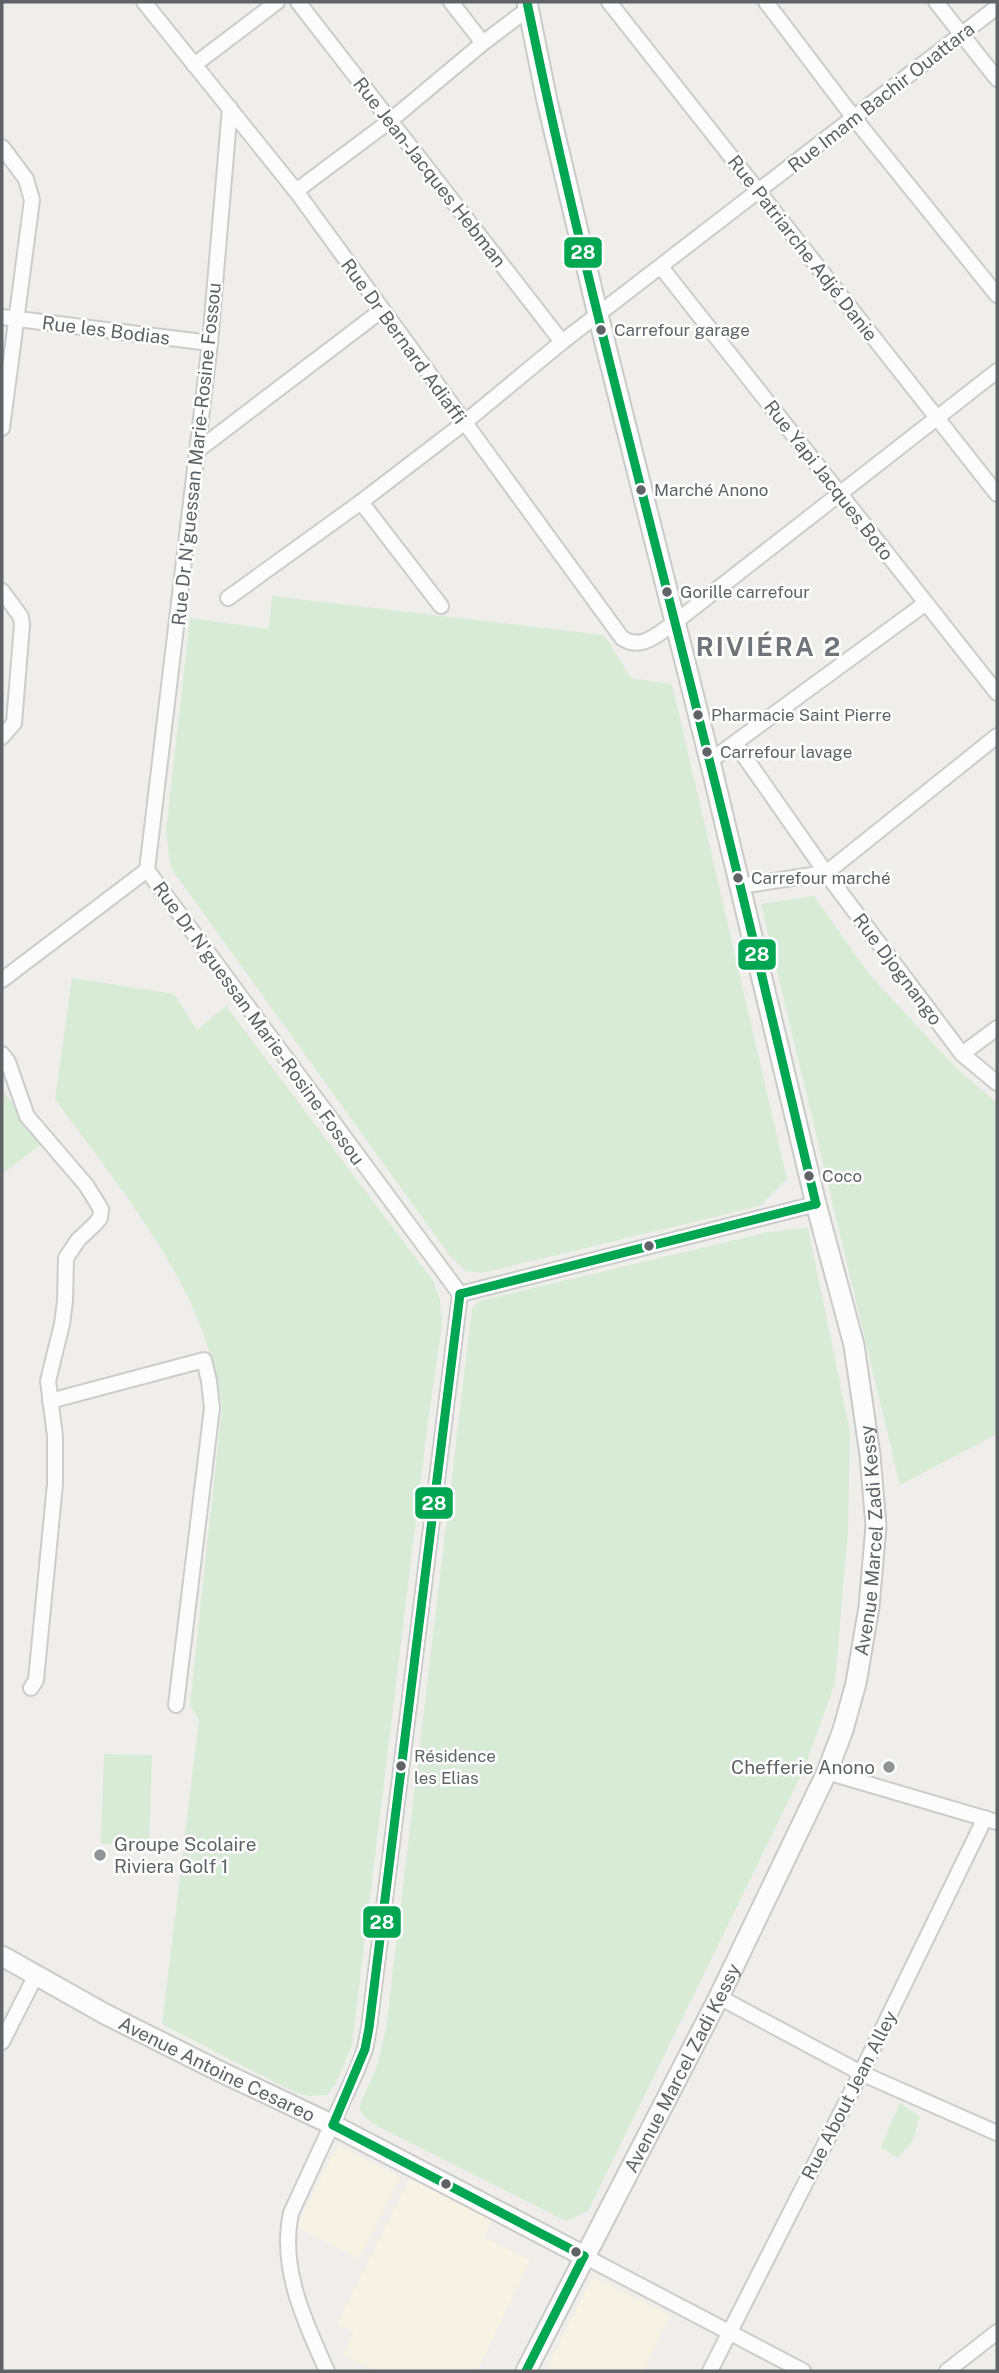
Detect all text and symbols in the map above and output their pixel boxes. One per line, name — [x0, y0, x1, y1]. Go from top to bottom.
street label: Rue Imam Bachir Ouattara — [783, 17, 979, 177]
street label: Rue Jean-Jacques Hebman — [349, 73, 511, 271]
street label: Rue Patriarche Adjé Danie — [724, 151, 882, 345]
line badge: 28 — [563, 236, 603, 269]
text: 28 — [571, 241, 595, 263]
street label: Rue Dr Bernard Adiaffi — [337, 254, 471, 428]
street label: Rue Dr N'guessan Marie-Rosine Fossou — [167, 281, 225, 627]
street label: Rue les Bodias — [41, 311, 171, 349]
place label: Carrefour garage — [614, 320, 750, 340]
marker: Carrefour garage — [594, 323, 608, 337]
street label: Rue Yapi Jacques Boto — [760, 396, 898, 564]
place label: Marché Anono — [654, 480, 768, 500]
marker: Marché Anono — [634, 483, 648, 497]
place label: Gorille carrefour — [680, 582, 810, 602]
marker: Gorille carrefour — [660, 585, 674, 599]
district label: RIVIÉRA 2 — [696, 631, 842, 662]
place label: Pharmacie Saint Pierre — [711, 705, 891, 725]
marker: Pharmacie Saint Pierre — [691, 708, 705, 722]
place label: Carrefour lavage — [720, 742, 852, 762]
marker: Carrefour lavage — [700, 745, 714, 759]
place label: Carrefour marché — [751, 868, 891, 888]
marker: Carrefour marché — [731, 871, 745, 885]
street label: Rue Dr N'guessan Marie-Rosine Fossou — [149, 877, 369, 1169]
street label: Rue Djognango — [849, 909, 947, 1029]
line badge: 28 — [737, 938, 777, 971]
text: 28 — [745, 943, 769, 965]
place label: Coco — [822, 1166, 862, 1186]
marker: Coco — [802, 1169, 816, 1183]
unlabelled marker — [642, 1239, 656, 1253]
street label: Avenue Marcel Zadi Kessy — [850, 1424, 887, 1657]
line badge: 28 — [414, 1486, 454, 1520]
text: 28 — [422, 1492, 446, 1514]
place label: Résidence les Elias — [414, 1746, 496, 1788]
place label: Chefferie Anono — [731, 1756, 875, 1778]
marker: Résidence les Elias — [394, 1759, 408, 1773]
marker: Chefferie Anono — [881, 1759, 897, 1775]
place label: Groupe Scolaire Riviera Golf 1 — [114, 1833, 256, 1877]
marker: Groupe Scolaire Riviera Golf 1 — [92, 1847, 108, 1863]
line badge: 28 — [362, 1905, 402, 1939]
text: 28 — [370, 1911, 394, 1933]
street label: Avenue Marcel Zadi Kessy — [619, 1960, 745, 2176]
street label: Rue About Jean Alley — [797, 2007, 901, 2183]
street label: Avenue Antoine Cesareo — [115, 2012, 319, 2126]
unlabelled marker — [439, 2177, 453, 2191]
unlabelled marker — [569, 2245, 583, 2259]

